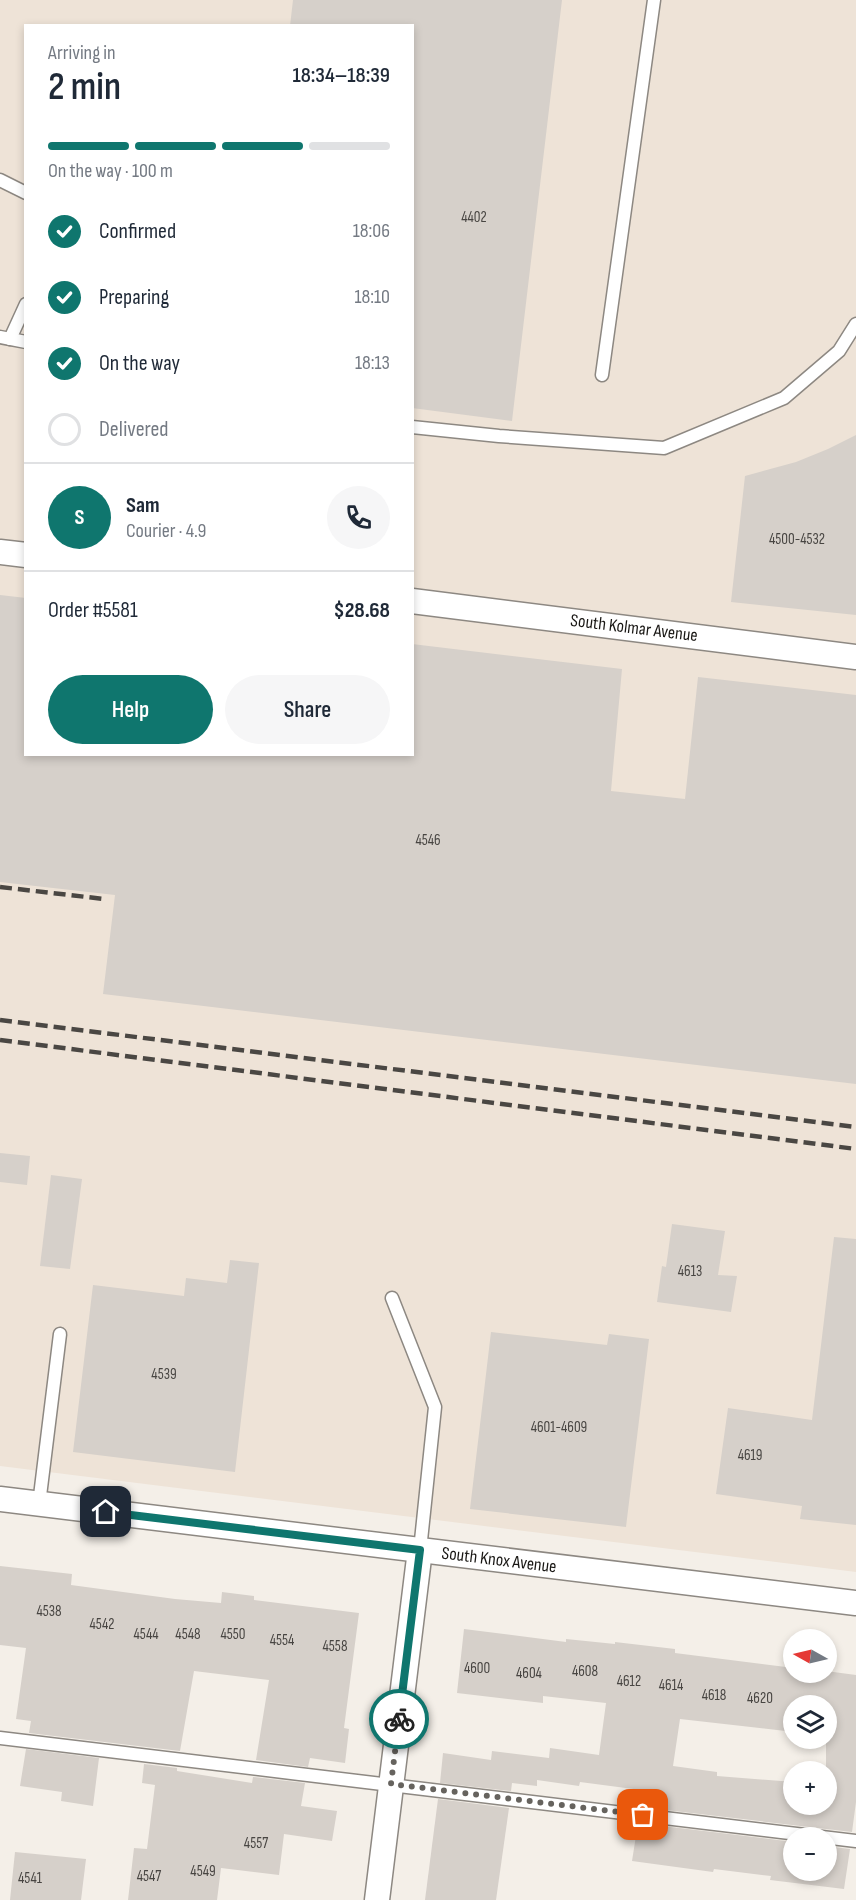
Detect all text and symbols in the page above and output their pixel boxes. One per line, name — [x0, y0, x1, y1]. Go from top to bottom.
text: Arriving in — [48, 41, 116, 65]
text: 18:34–18:39 — [292, 62, 390, 89]
text: 2 min — [48, 64, 121, 111]
text: On the way · 100 m — [48, 159, 173, 183]
house number: 4402 — [461, 208, 487, 227]
icon: check — [48, 215, 81, 248]
text: Confirmed — [99, 218, 176, 245]
text: 18:06 — [353, 219, 390, 243]
icon: check — [48, 281, 81, 314]
text: Preparing — [99, 284, 169, 311]
text: 18:10 — [355, 285, 390, 309]
icon: check — [48, 347, 81, 380]
text: On the way — [99, 350, 180, 377]
text: 18:13 — [355, 351, 390, 375]
text: Delivered — [99, 416, 168, 443]
button: phone — [327, 486, 390, 549]
text: Sam — [126, 492, 160, 519]
text: S — [75, 504, 84, 531]
text: Courier · 4.9 — [126, 519, 206, 543]
house number: 4500-4532 — [769, 530, 825, 549]
text: Order #5581 — [48, 597, 138, 624]
text: $28.68 — [333, 597, 390, 624]
street label: South Kolmar Avenue — [569, 610, 699, 646]
button: Help — [48, 675, 213, 744]
button: Share — [225, 675, 390, 744]
house number: 4546 — [415, 831, 441, 850]
house number: 4613 — [678, 1262, 702, 1281]
house number: 4539 — [151, 1365, 177, 1384]
house number: 4601-4609 — [531, 1418, 587, 1437]
house number: 4619 — [738, 1446, 762, 1465]
pin — [80, 1486, 131, 1537]
icon: home — [89, 1495, 122, 1528]
street label: South Knox Avenue — [440, 1543, 558, 1577]
house number: 4538 — [36, 1602, 62, 1621]
house number: 4542 — [90, 1615, 114, 1634]
house number: 4544 — [134, 1625, 158, 1644]
house number: 4548 — [175, 1625, 201, 1644]
house number: 4550 — [220, 1625, 246, 1644]
north arrow — [783, 1629, 837, 1683]
map controls — [783, 1629, 837, 1881]
house number: 4554 — [270, 1631, 294, 1650]
house number: 4558 — [323, 1637, 347, 1656]
house number: 4600 — [464, 1659, 490, 1678]
house number: 4608 — [572, 1662, 598, 1681]
house number: 4604 — [516, 1664, 542, 1683]
house number: 4612 — [617, 1672, 641, 1691]
house number: 4614 — [659, 1676, 683, 1695]
house number: 4618 — [702, 1686, 726, 1705]
courier — [369, 1689, 429, 1749]
house number: 4620 — [747, 1689, 773, 1708]
button: layers — [783, 1695, 837, 1749]
icon: bike — [383, 1703, 416, 1736]
button: + — [783, 1761, 837, 1815]
pin — [617, 1789, 668, 1840]
icon: bag — [626, 1798, 659, 1831]
button: − — [783, 1827, 837, 1881]
house number: 4557 — [244, 1834, 268, 1853]
house number: 4549 — [190, 1862, 216, 1881]
house number: 4547 — [137, 1867, 161, 1886]
house number: 4541 — [18, 1869, 43, 1888]

